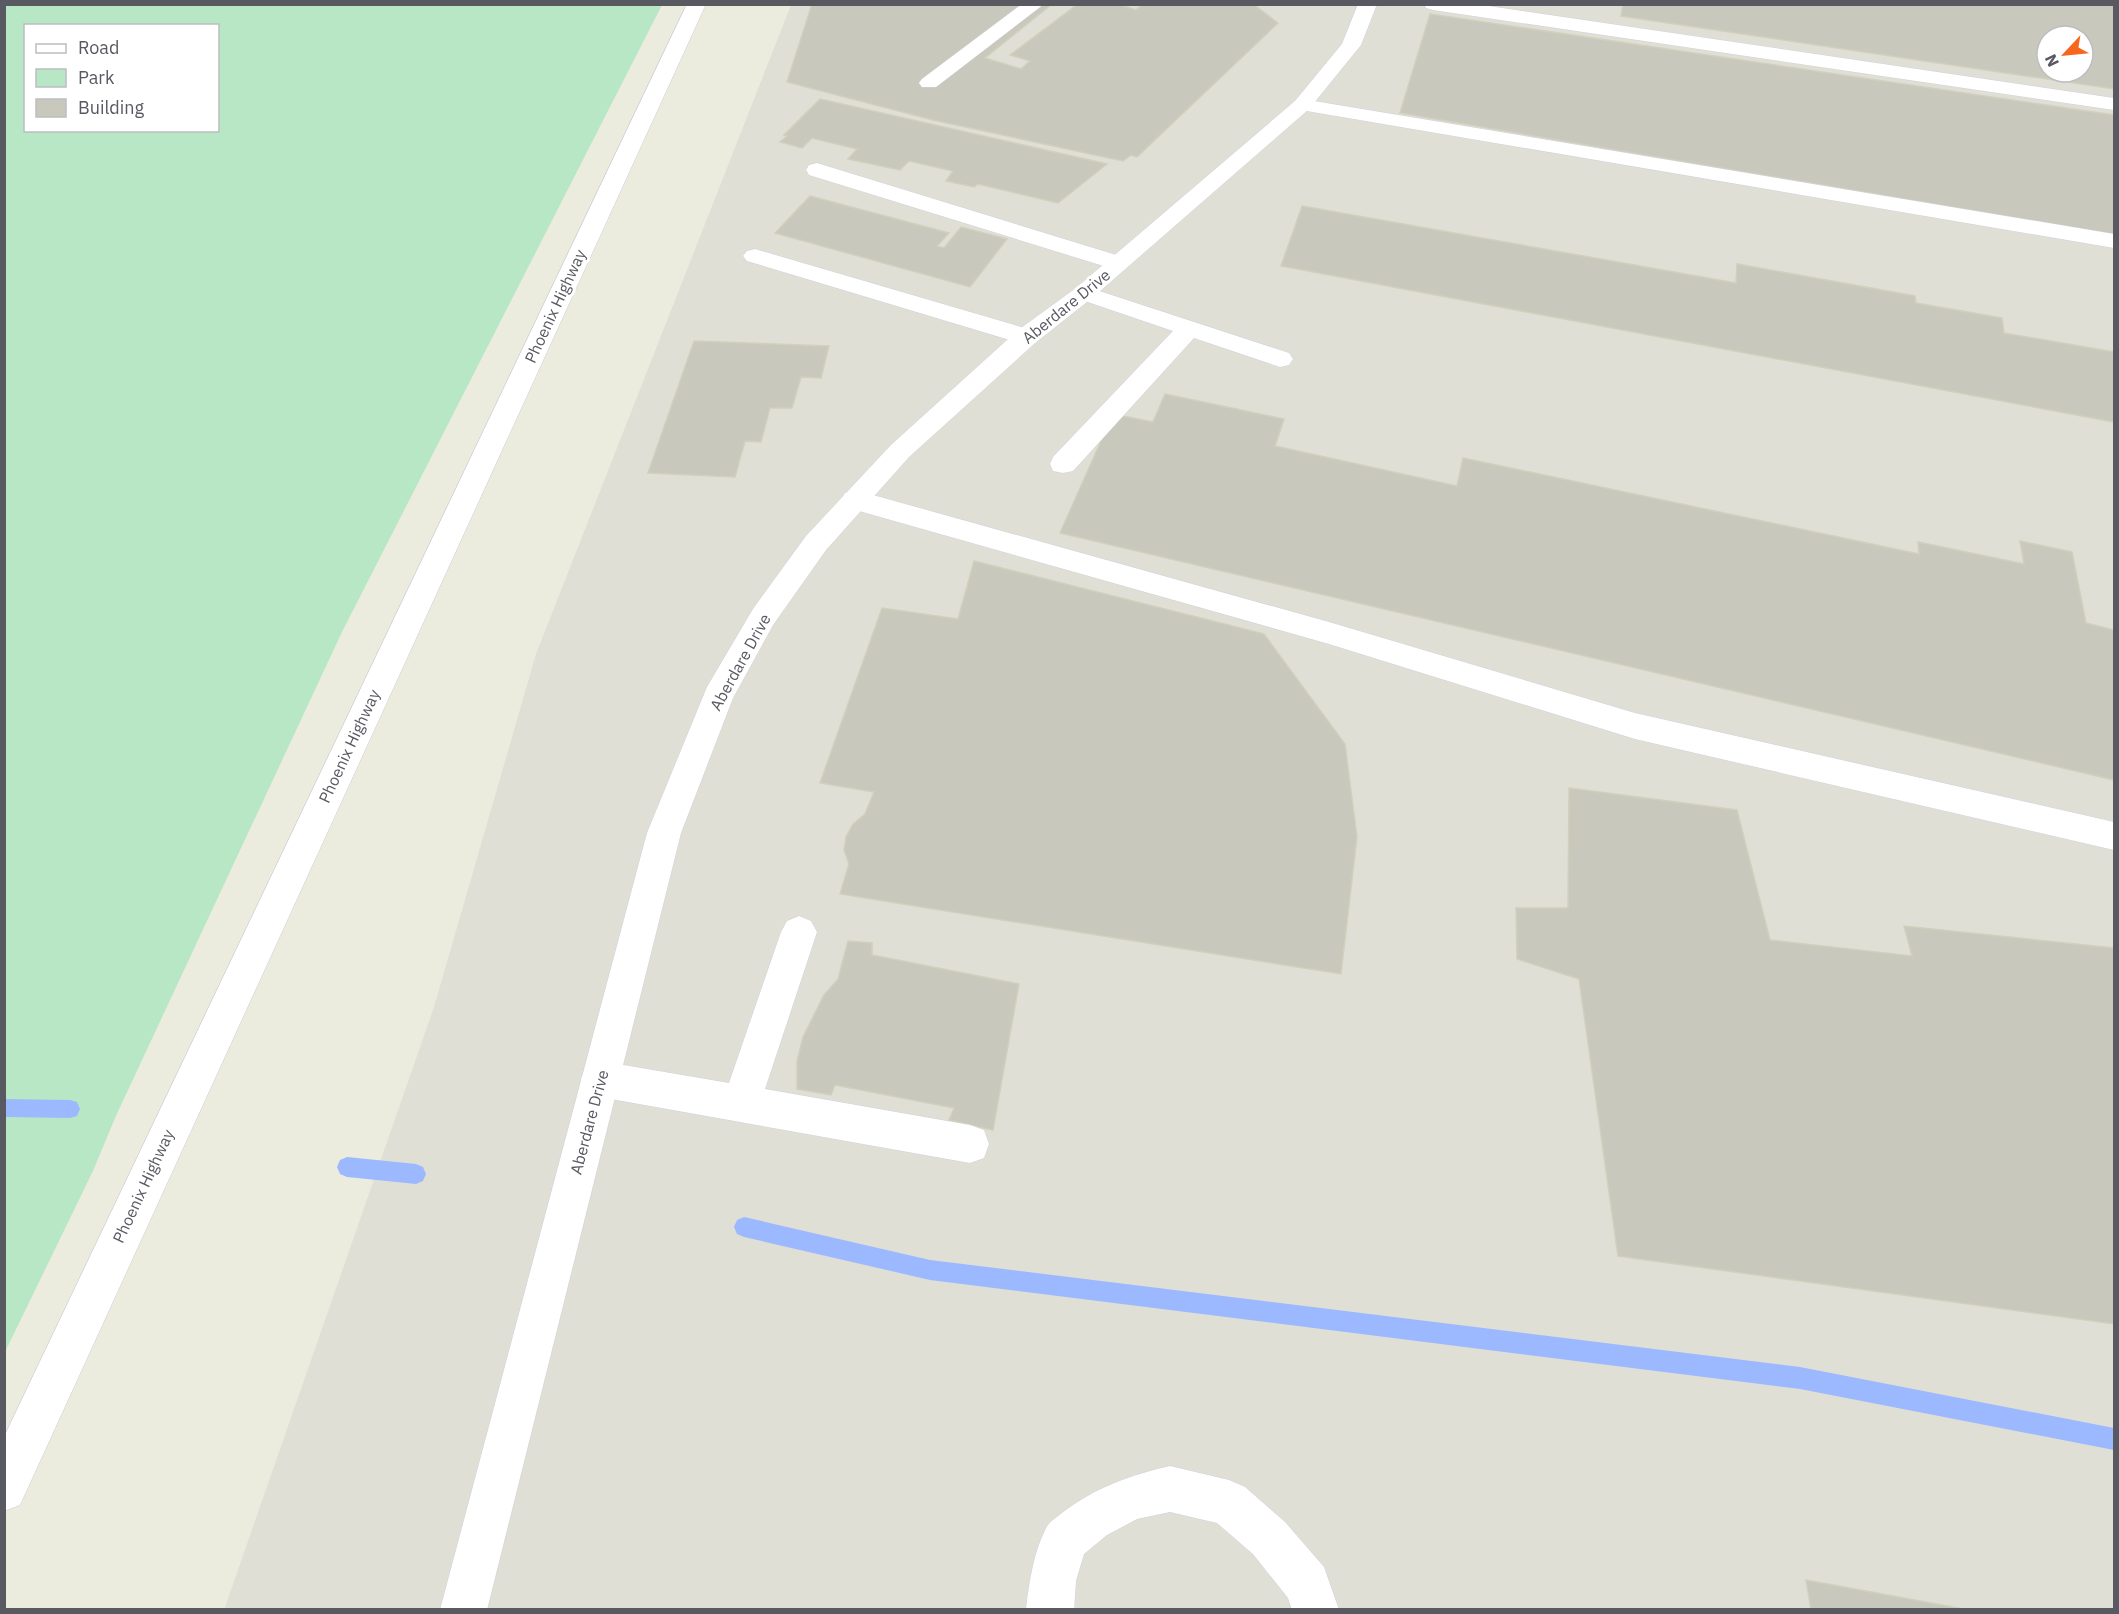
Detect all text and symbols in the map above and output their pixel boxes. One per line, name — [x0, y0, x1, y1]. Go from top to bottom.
legend — [24, 24, 219, 132]
north arrow — [2035, 24, 2095, 84]
text: Road — [78, 36, 119, 59]
text: N — [2040, 51, 2063, 70]
text: Park — [78, 66, 115, 89]
text: Building — [78, 96, 145, 119]
street label: Phoenix Highway — [520, 246, 590, 366]
street label: Aberdare Drive — [1018, 264, 1114, 348]
street label: Aberdare Drive — [705, 610, 775, 714]
street label: Phoenix Highway — [314, 686, 384, 806]
street label: Aberdare Drive — [565, 1067, 613, 1176]
street label: Phoenix Highway — [108, 1126, 178, 1246]

